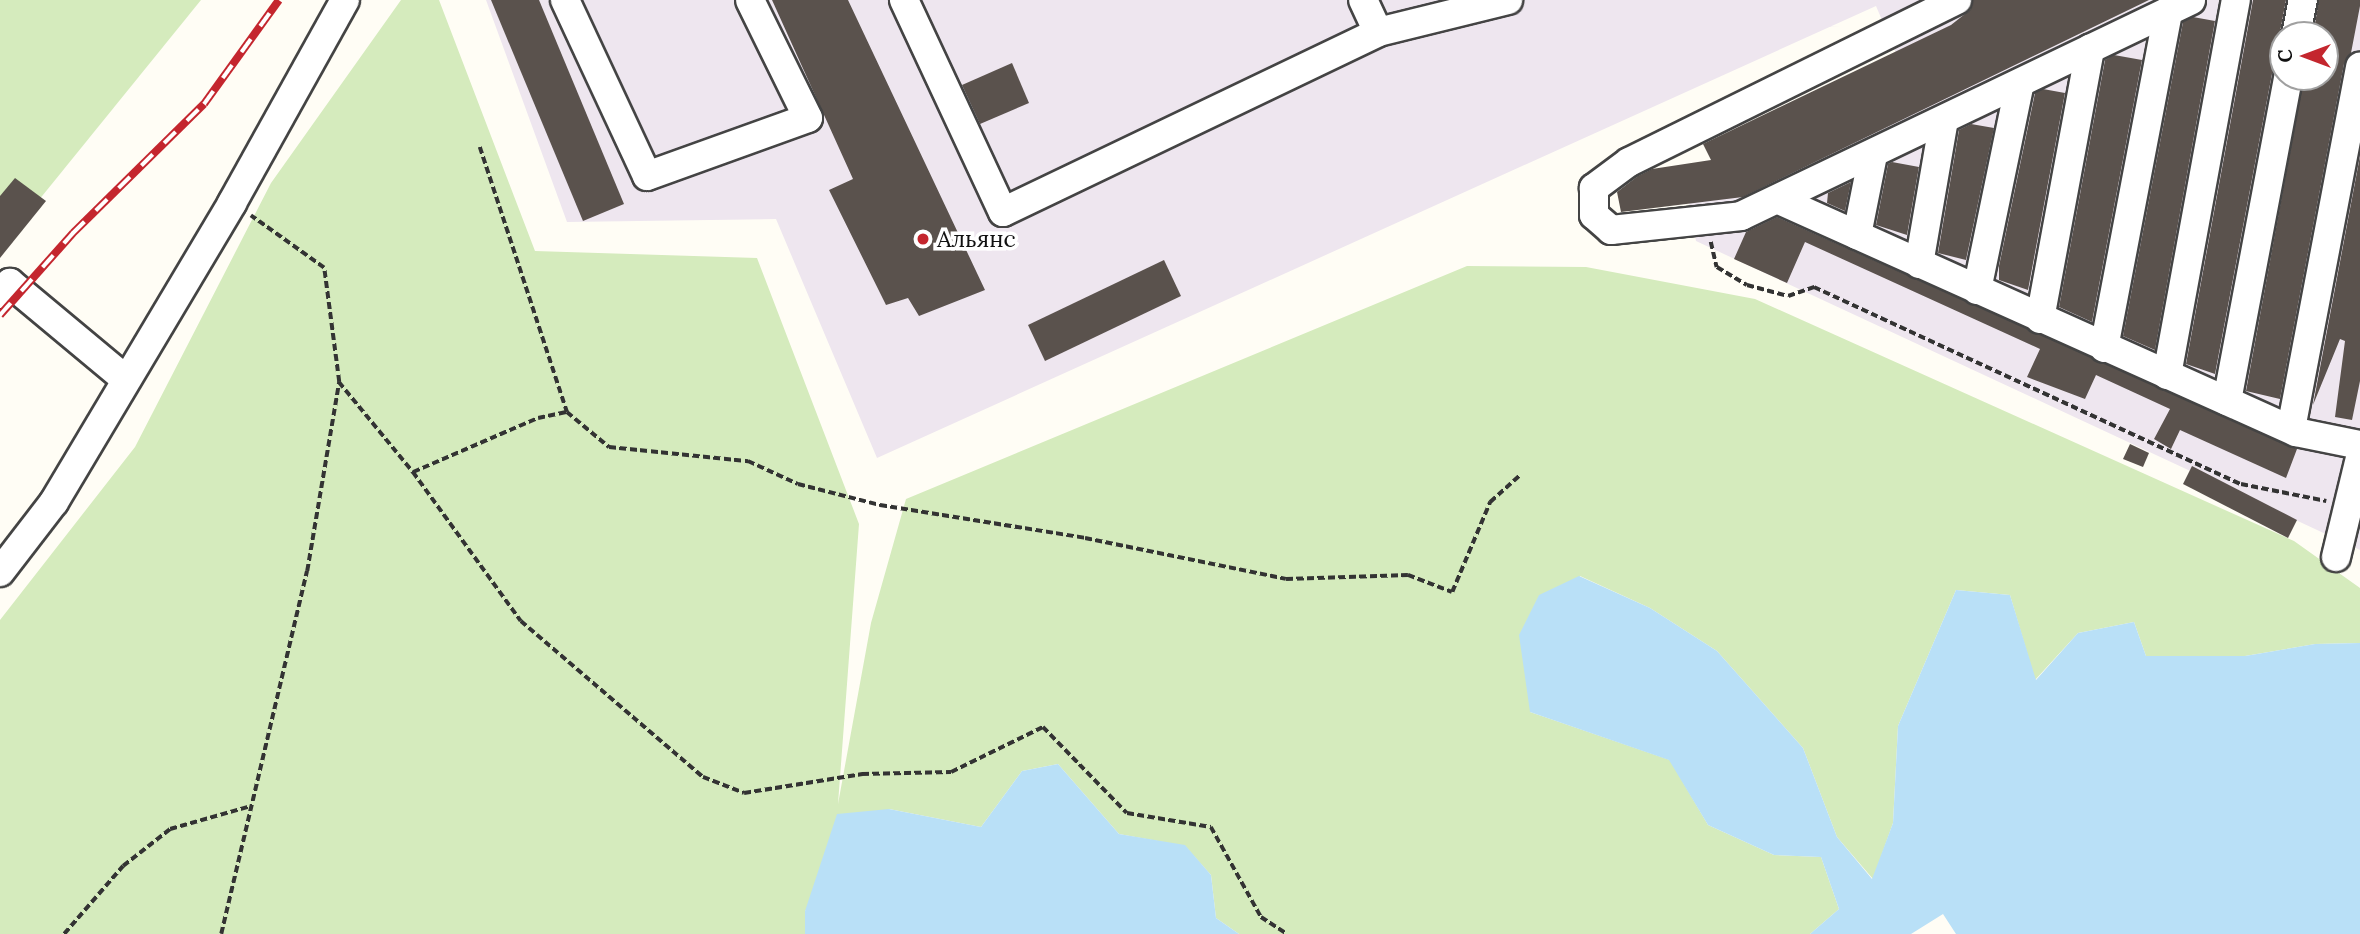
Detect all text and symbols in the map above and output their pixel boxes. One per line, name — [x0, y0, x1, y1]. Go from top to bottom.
north arrow — [2269, 21, 2339, 91]
text: С — [2273, 49, 2297, 63]
place label: Альянс — [937, 225, 1016, 253]
marker: Альянс — [915, 231, 931, 247]

